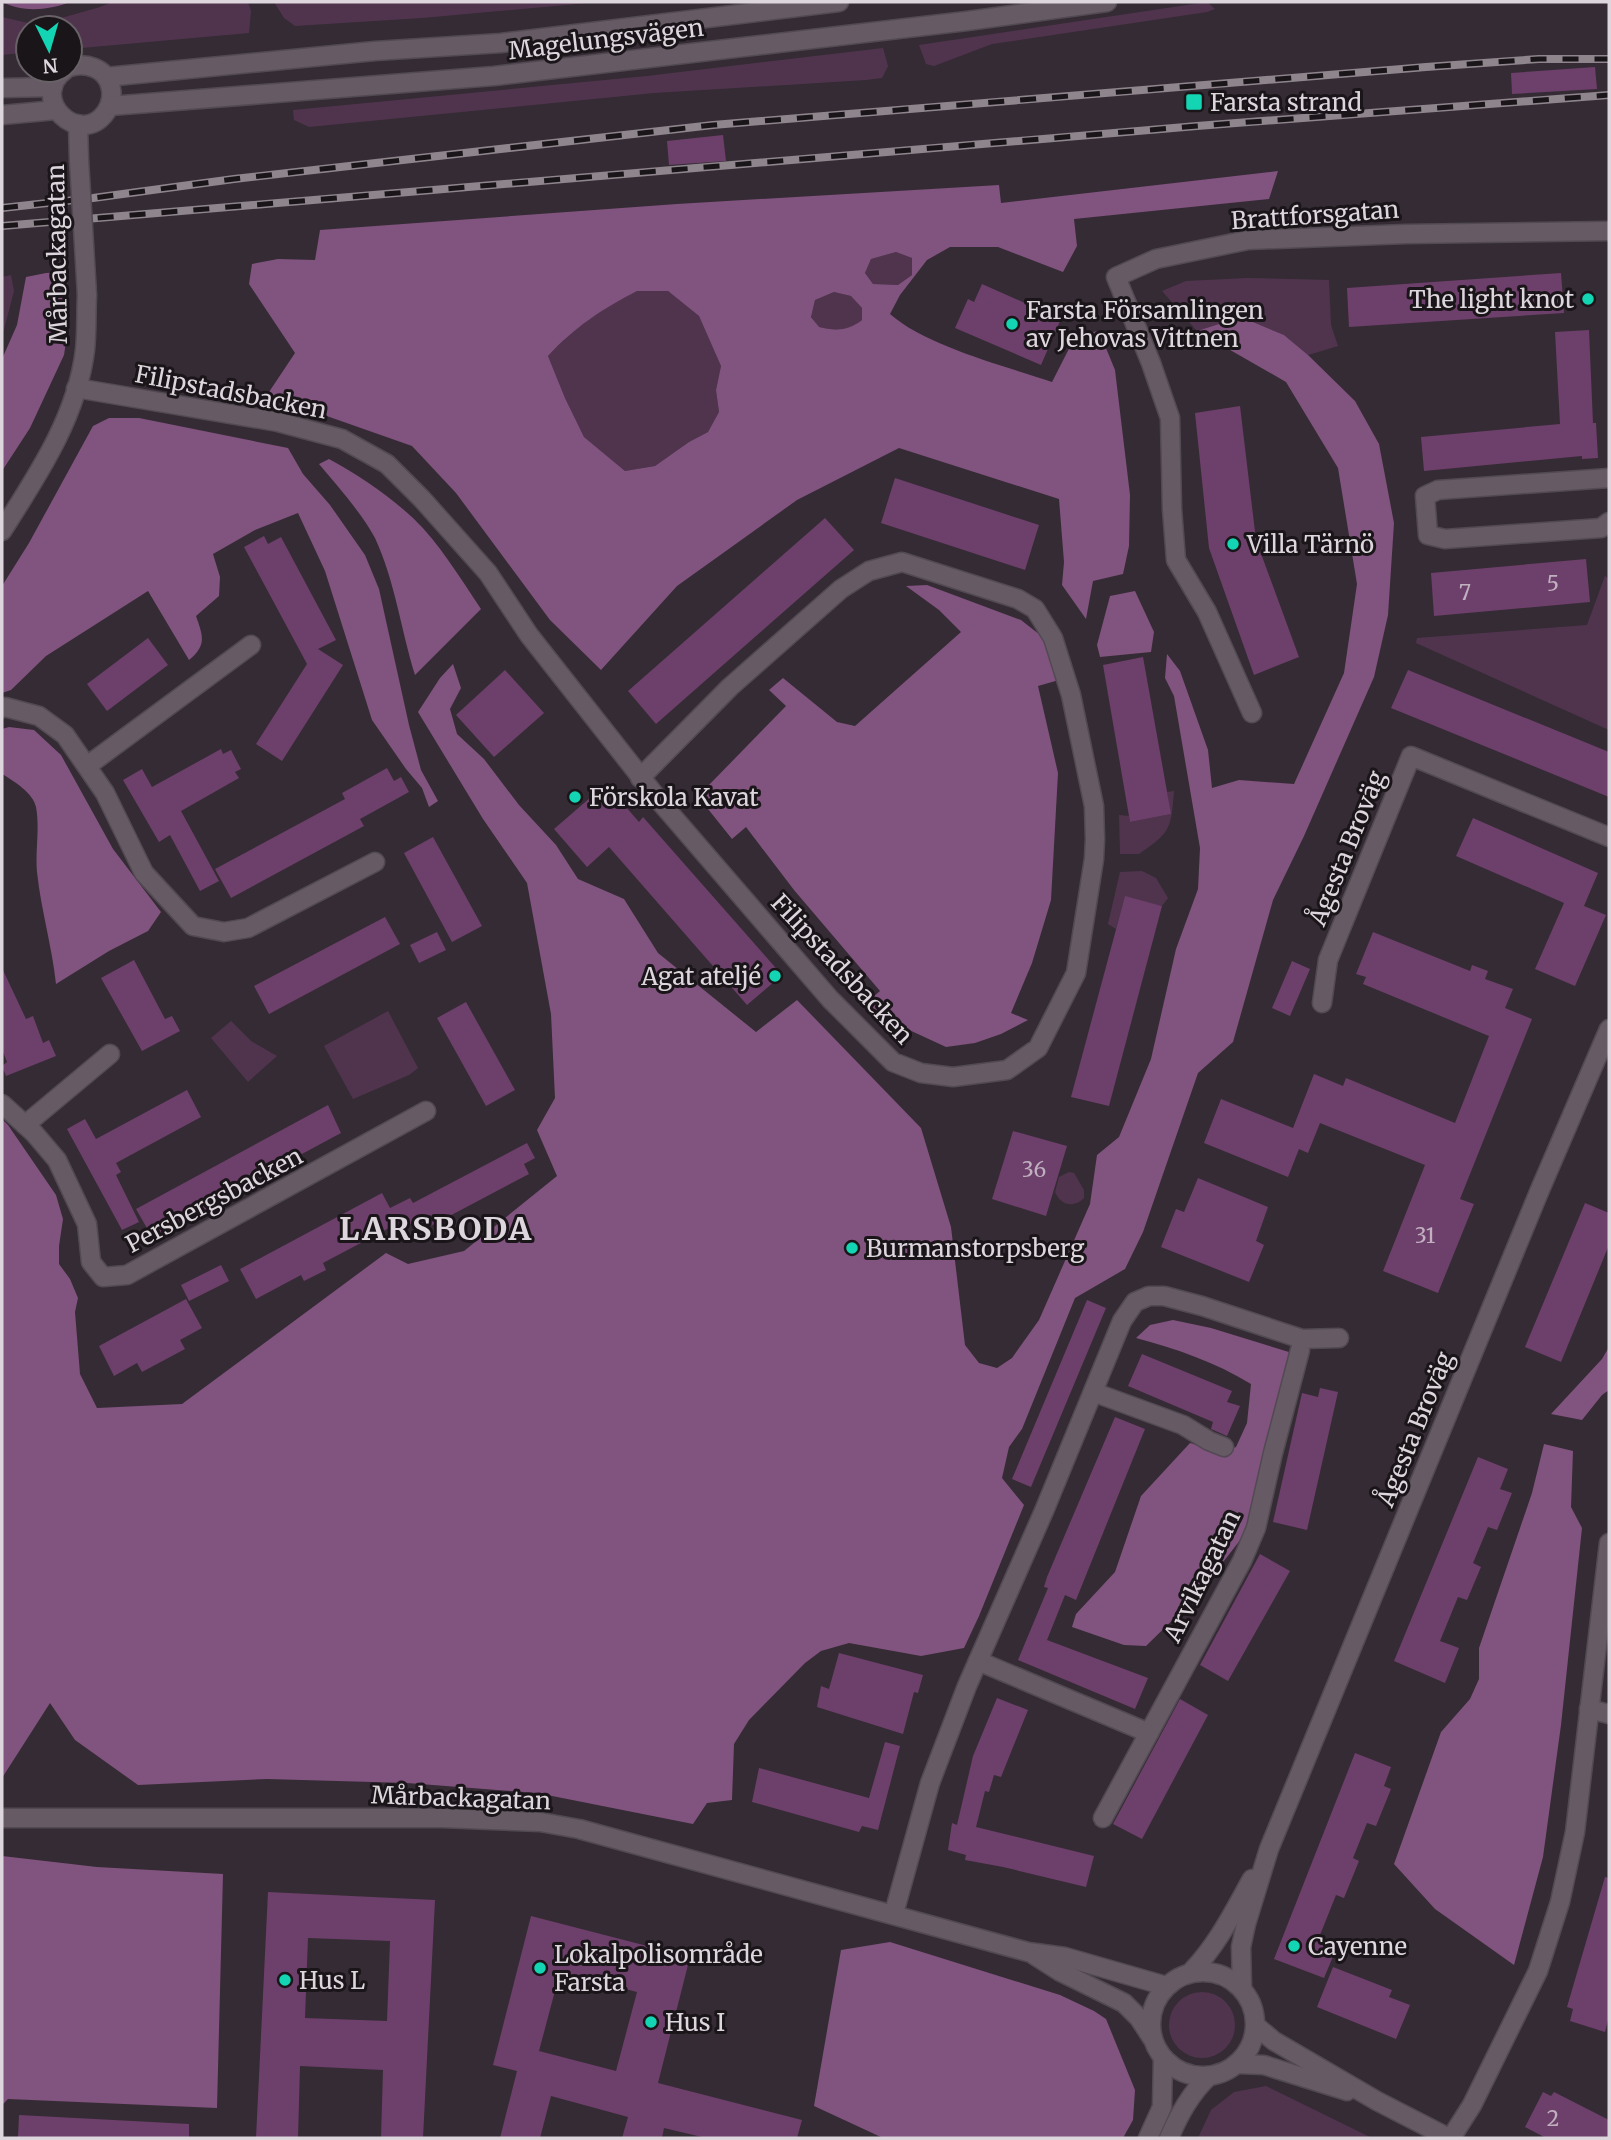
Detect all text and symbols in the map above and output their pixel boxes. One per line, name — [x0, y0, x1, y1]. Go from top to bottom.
street label: Magelungsvägen — [507, 12, 705, 66]
north arrow — [14, 14, 84, 84]
text: N — [42, 53, 59, 79]
place label: Farsta strand — [1210, 87, 1362, 118]
marker: Farsta strand — [1184, 92, 1204, 112]
street label: Mårbackagatan — [40, 164, 74, 344]
street label: Brattforsgatan — [1230, 194, 1400, 236]
place label: The light knot — [1409, 284, 1575, 315]
marker: The light knot — [1580, 291, 1596, 307]
place label: Farsta Församlingen av Jehovas Vittnen — [1026, 295, 1264, 354]
marker: Farsta Församlingen av Jehovas Vittnen — [1004, 316, 1020, 332]
street label: Filipstadsbacken — [133, 358, 330, 426]
place label: Villa Tärnö — [1246, 529, 1374, 560]
marker: Villa Tärnö — [1225, 536, 1241, 552]
house number: 5 — [1547, 570, 1559, 597]
house number: 7 — [1459, 579, 1471, 606]
street label: Ågesta Broväg — [1300, 765, 1392, 931]
place label: Förskola Kavat — [589, 782, 759, 813]
marker: Förskola Kavat — [567, 789, 583, 805]
street label: Filipstadsbacken — [764, 887, 920, 1051]
place label: Agat ateljé — [640, 961, 761, 992]
marker: Agat ateljé — [767, 968, 783, 984]
street label: Persbergsbacken — [120, 1140, 308, 1260]
house number: 36 — [1022, 1156, 1046, 1183]
district label: LARSBODA — [339, 1209, 533, 1249]
house number: 31 — [1415, 1222, 1435, 1249]
place label: Burmanstorpsberg — [866, 1233, 1085, 1264]
marker: Burmanstorpsberg — [844, 1240, 860, 1256]
street label: Ågesta Broväg — [1368, 1346, 1460, 1512]
street label: Arvikagatan — [1156, 1505, 1247, 1648]
street label: Mårbackagatan — [371, 1779, 552, 1817]
place label: Cayenne — [1308, 1931, 1407, 1962]
marker: Cayenne — [1286, 1938, 1302, 1954]
place label: Lokalpolisområde Farsta — [554, 1939, 763, 1998]
marker: Lokalpolisområde Farsta — [532, 1960, 548, 1976]
place label: Hus L — [299, 1965, 365, 1996]
marker: Hus L — [277, 1972, 293, 1988]
place label: Hus I — [665, 2007, 725, 2038]
marker: Hus I — [643, 2014, 659, 2030]
house number: 2 — [1547, 2105, 1559, 2132]

